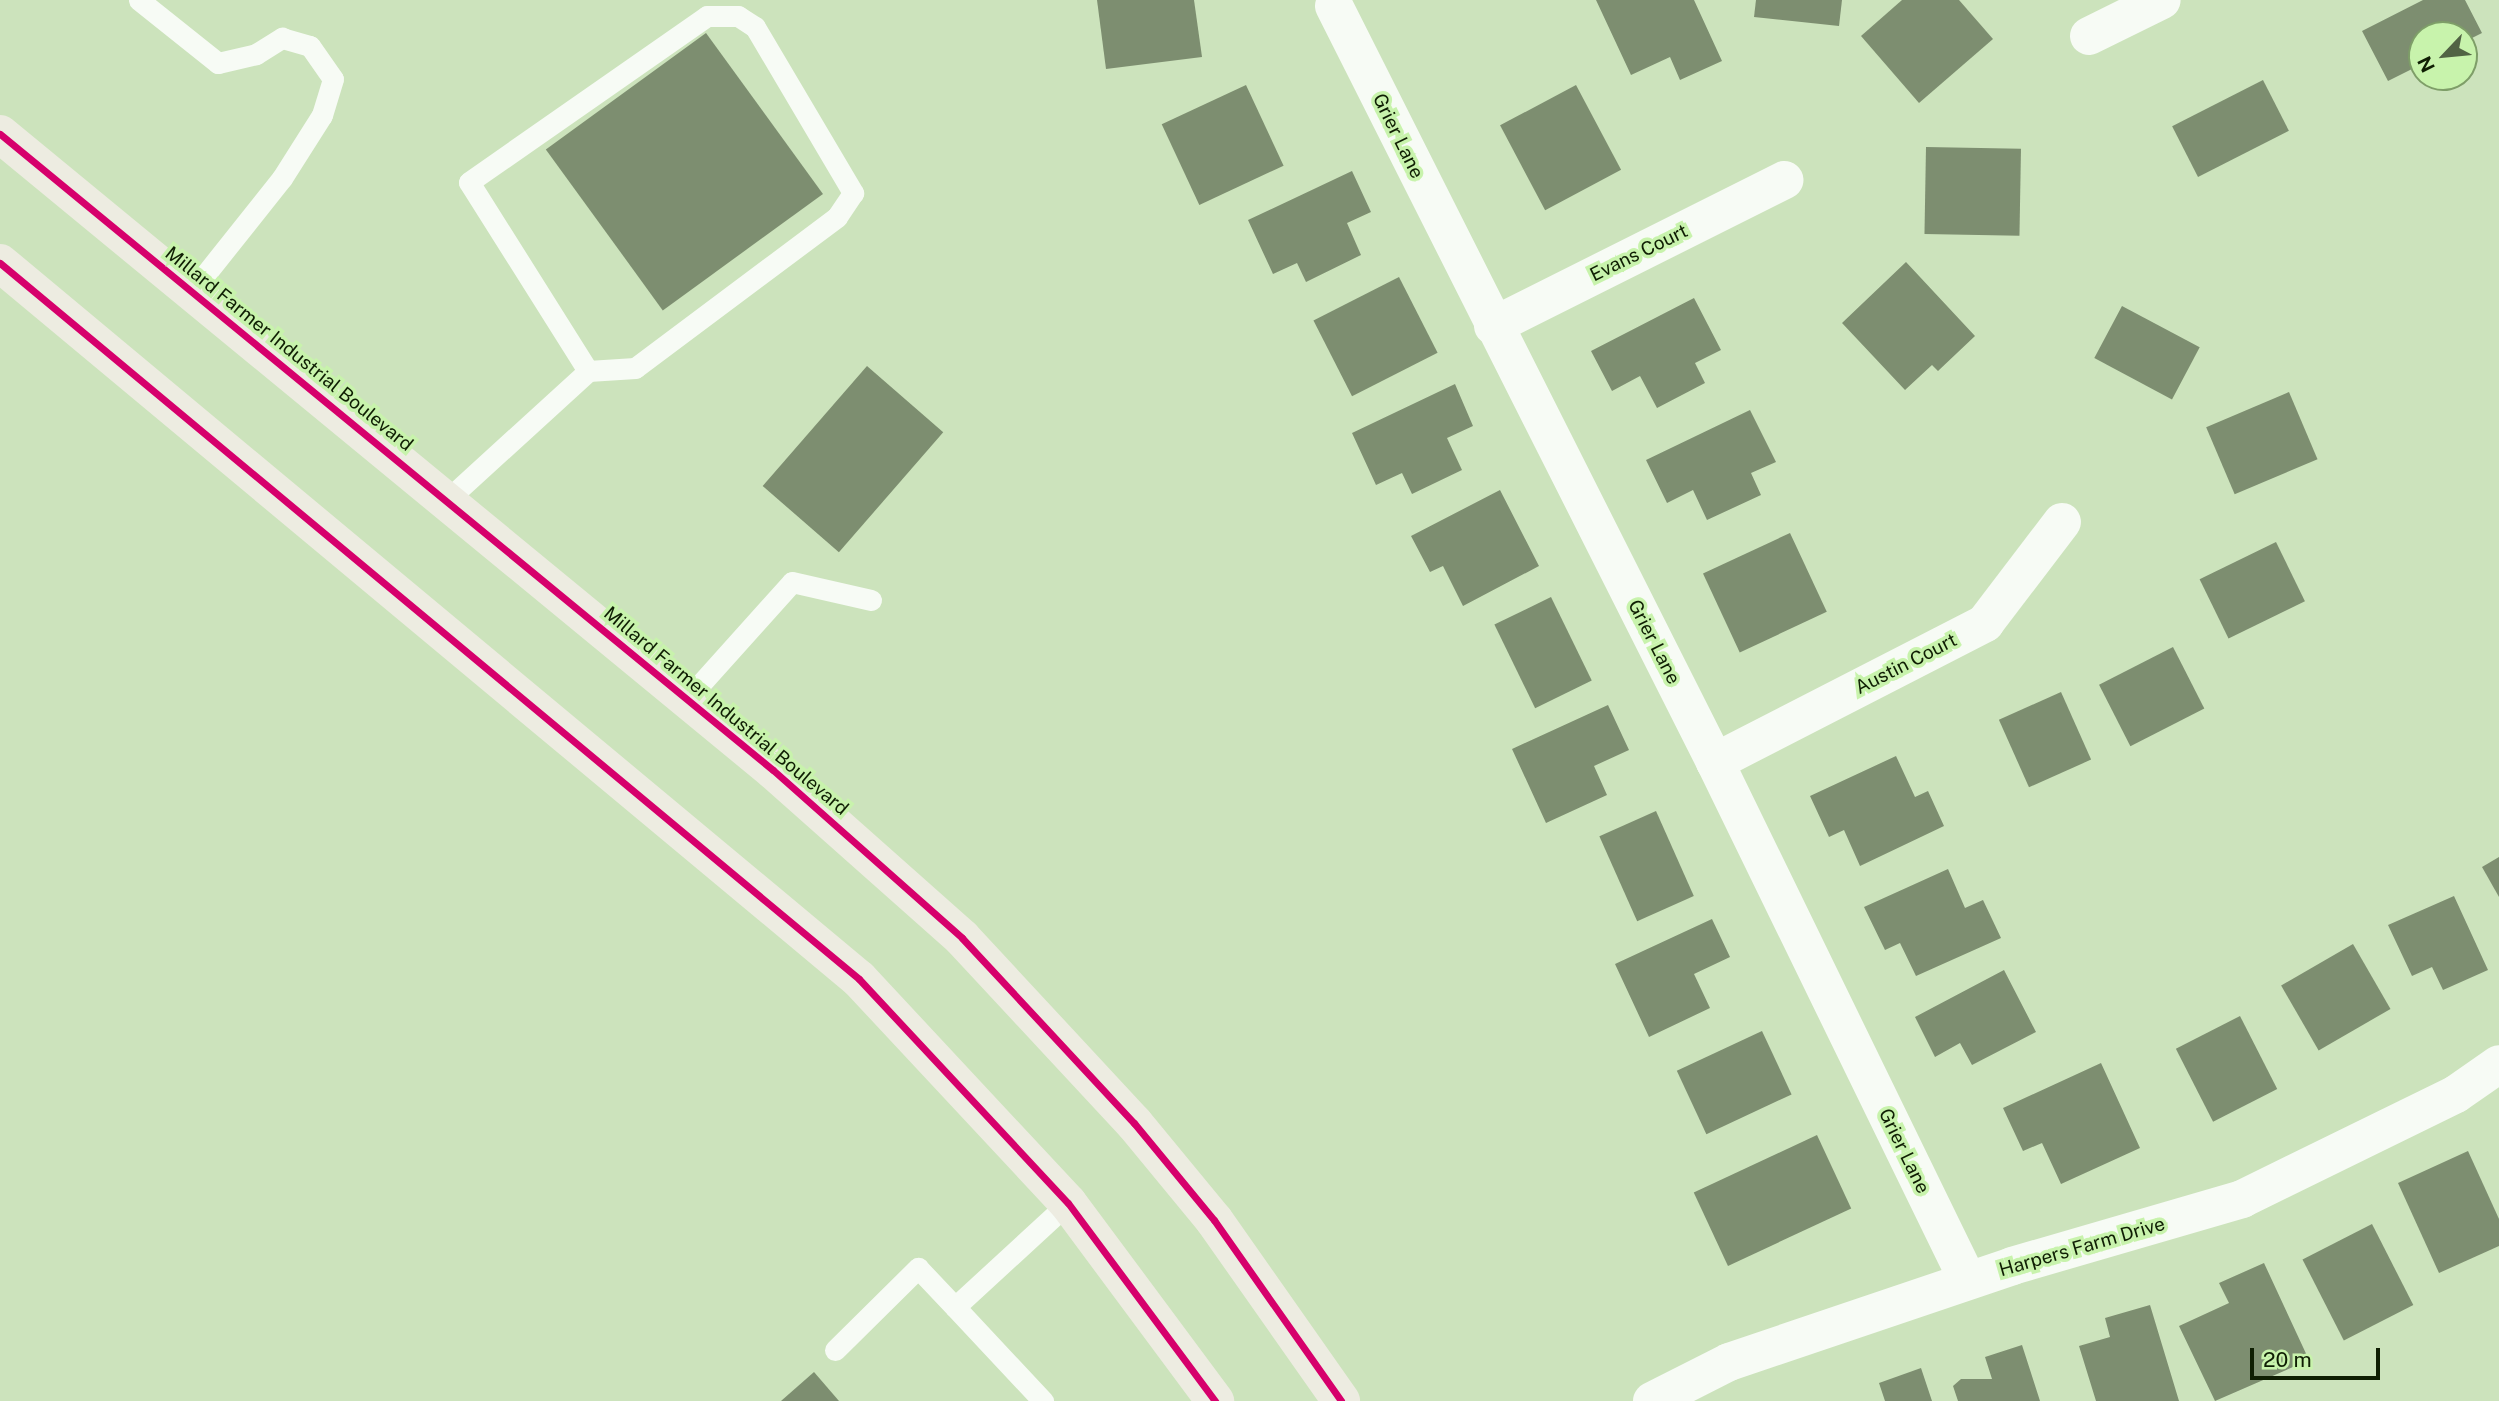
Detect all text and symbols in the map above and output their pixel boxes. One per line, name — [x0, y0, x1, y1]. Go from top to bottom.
north arrow — [2408, 21, 2478, 91]
text: N — [2413, 53, 2439, 76]
street label: Grier Lane — [1368, 90, 1428, 182]
street label: Evans Court — [1586, 220, 1692, 286]
street label: Millard Farmer Industrial Boulevard — [160, 242, 418, 456]
street label: Grier Lane — [1623, 596, 1685, 688]
street label: Millard Farmer Industrial Boulevard — [599, 602, 853, 820]
street label: Austin Court — [1851, 629, 1961, 699]
street label: Grier Lane — [1874, 1105, 1934, 1197]
street label: Harpers Farm Drive — [1996, 1212, 2168, 1282]
scale bar — [2254, 1334, 2384, 1378]
text: 20 m — [2263, 1347, 2312, 1372]

